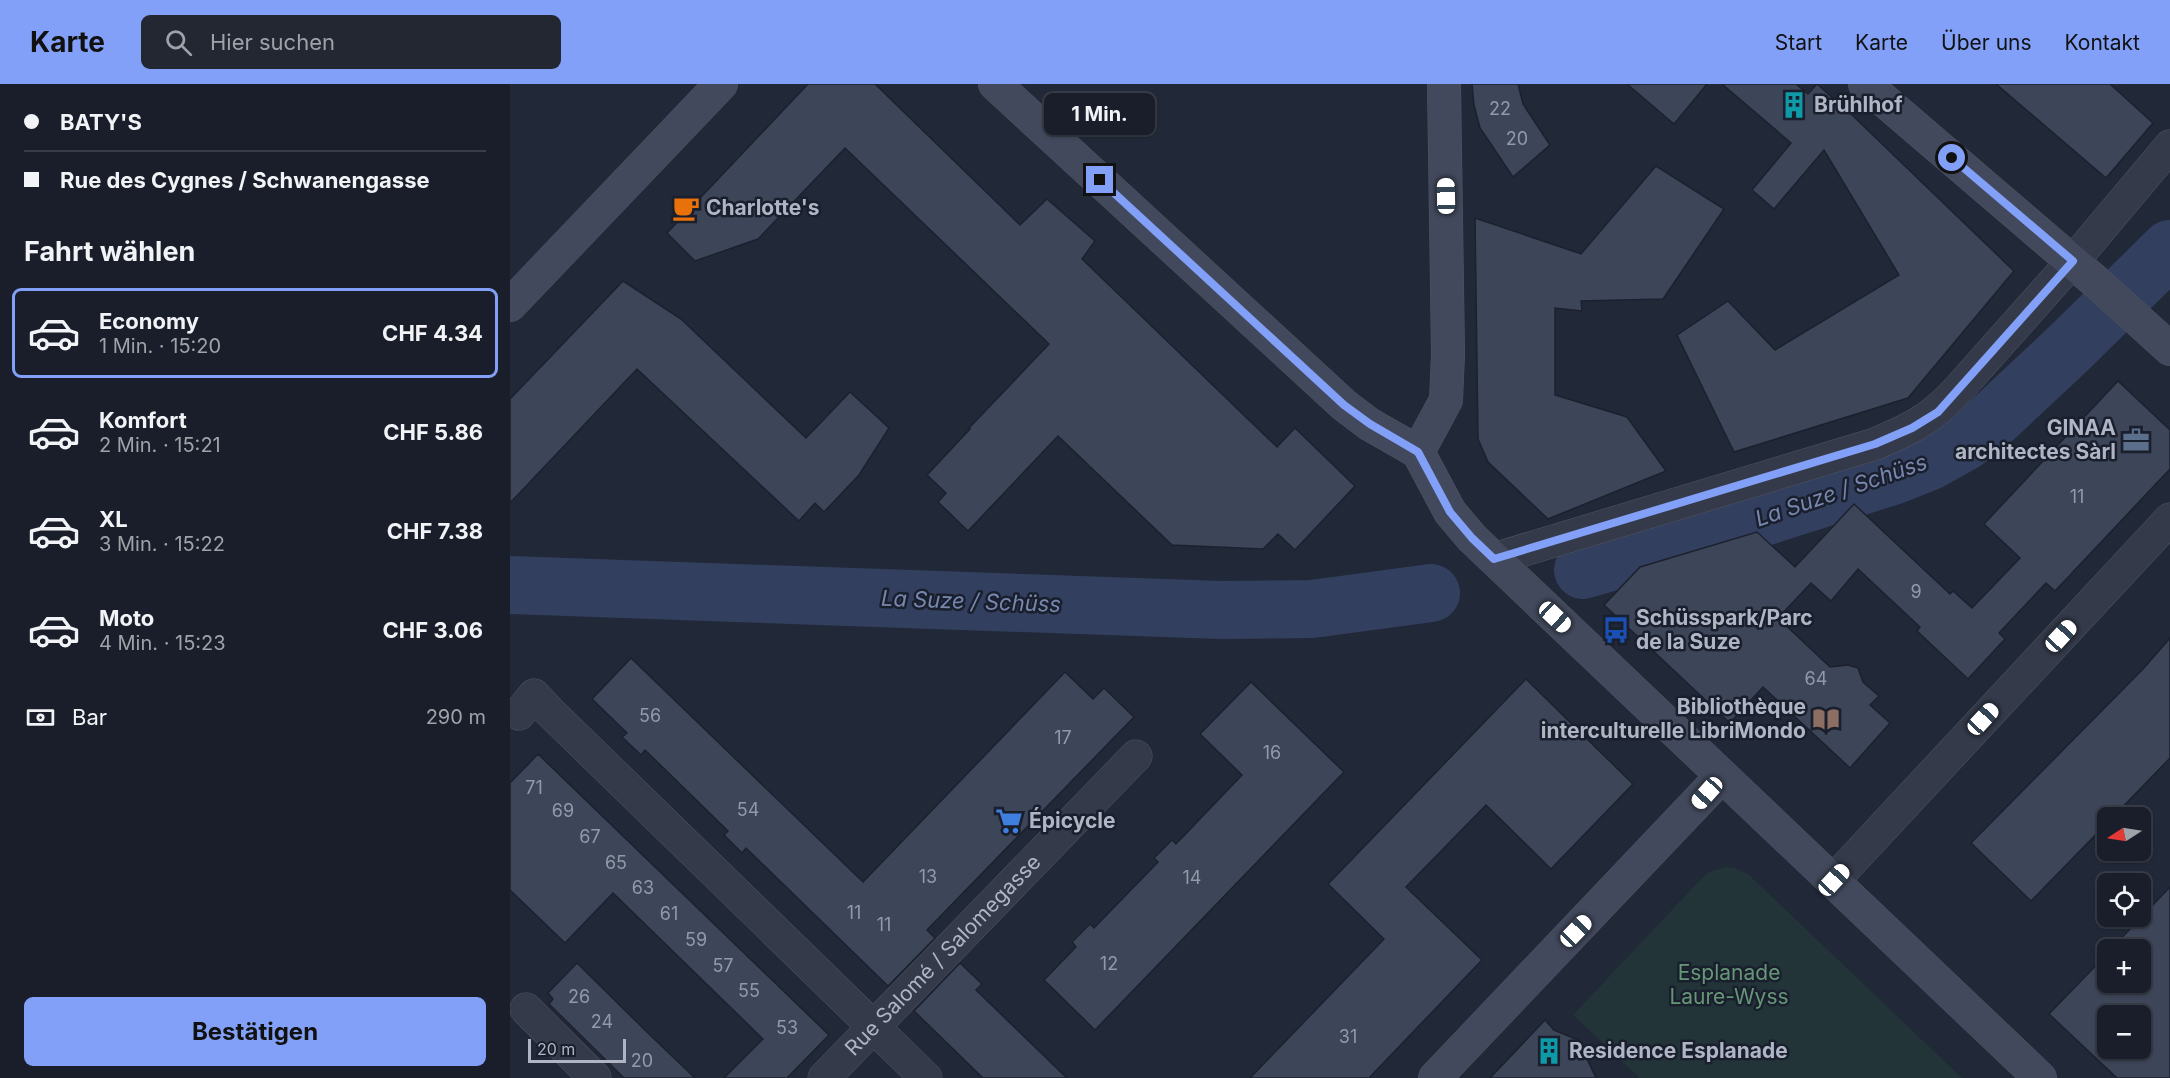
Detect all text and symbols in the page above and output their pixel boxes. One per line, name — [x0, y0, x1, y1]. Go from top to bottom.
search box — [141, 15, 561, 69]
text: Karte — [30, 25, 105, 59]
icon: search — [162, 26, 195, 59]
text: Hier suchen — [210, 29, 335, 55]
text: Start — [1775, 30, 1822, 55]
text: Karte — [1855, 30, 1908, 55]
text: Über uns — [1941, 30, 2032, 55]
text: Kontakt — [2065, 30, 2140, 55]
building icon: Brühlhof — [1779, 90, 1809, 120]
place label: Brühlhof — [1814, 92, 1903, 117]
callout: 1 Min. — [1044, 93, 1156, 135]
house number: 22 — [1489, 98, 1511, 119]
text: 1 Min. — [1071, 102, 1128, 126]
text: BATY'S — [60, 109, 142, 135]
house number: 20 — [1506, 128, 1528, 149]
route start — [1938, 144, 1965, 171]
route end — [1086, 166, 1113, 193]
text: Rue des Cygnes / Schwanengasse — [60, 167, 430, 193]
car — [1437, 178, 1455, 214]
cafe icon: Charlotte's — [671, 193, 701, 223]
place label: Charlotte's — [706, 195, 820, 220]
text: Fahrt wählen — [24, 235, 195, 268]
icon: car — [27, 306, 81, 360]
text: Economy — [99, 308, 199, 334]
text: CHF 4.34 — [382, 320, 483, 346]
text: 1 Min. · 15:20 — [99, 334, 221, 358]
icon: car — [27, 405, 81, 459]
text: Komfort — [99, 407, 187, 433]
place label: GINAA architectes Sàrl — [1955, 415, 2116, 464]
text: CHF 5.86 — [383, 419, 483, 445]
office icon: GINAA architectes Sàrl — [2121, 425, 2151, 455]
text: 2 Min. · 15:21 — [99, 433, 221, 457]
water label: La Suze / Schüss — [1752, 448, 1930, 532]
house number: 11 — [2070, 486, 2084, 507]
icon: car — [27, 504, 81, 558]
text: XL — [99, 506, 128, 532]
text: CHF 7.38 — [387, 518, 483, 544]
text: 3 Min. · 15:22 — [99, 532, 225, 556]
house number: 9 — [1910, 581, 1922, 602]
water label: La Suze / Schüss — [881, 585, 1061, 617]
car — [1536, 598, 1574, 636]
icon: car — [27, 603, 81, 657]
text: Moto — [99, 605, 154, 631]
place label: Schüsspark/Parc de la Suze — [1636, 605, 1813, 654]
bus stop icon: Schüsspark/Parc de la Suze — [1601, 615, 1631, 645]
text: CHF 3.06 — [383, 617, 483, 643]
car — [2042, 617, 2080, 655]
text: 4 Min. · 15:23 — [99, 631, 226, 655]
house number: 64 — [1805, 668, 1827, 689]
place label: Bibliothèque interculturelle LibriMondo — [1541, 694, 1806, 743]
car — [1964, 700, 2002, 738]
icon: cash — [24, 701, 57, 734]
text: Bar — [72, 704, 107, 730]
library icon: Bibliothèque interculturelle LibriMondo — [1811, 704, 1841, 734]
text: 290 m — [426, 705, 486, 729]
house number: 56 — [639, 705, 661, 726]
house number: 17 — [1054, 727, 1072, 748]
house number: 16 — [1263, 742, 1281, 763]
car — [1688, 774, 1726, 812]
house number: 71 — [525, 777, 543, 798]
house number: 54 — [737, 799, 759, 820]
house number: 69 — [552, 800, 574, 821]
supermarket icon: Épicycle — [994, 806, 1024, 836]
place label: Épicycle — [1029, 807, 1115, 833]
north arrow — [2097, 807, 2151, 861]
map controls — [2097, 807, 2151, 1059]
house number: 67 — [579, 826, 601, 847]
street label: Rue Salomé / Salomegasse — [840, 849, 1046, 1060]
house number: 65 — [605, 852, 627, 873]
car — [1815, 861, 1853, 899]
house number: 13 — [919, 866, 937, 887]
house number: 14 — [1183, 867, 1201, 888]
button: locate — [2097, 873, 2151, 927]
house number: 63 — [632, 877, 654, 898]
house number: 11 — [847, 902, 861, 923]
house number: 61 — [660, 903, 678, 924]
car — [1557, 912, 1595, 950]
house number: 11 — [877, 914, 891, 935]
house number: 59 — [685, 929, 707, 950]
button: + — [2097, 939, 2151, 993]
house number: 12 — [1100, 953, 1118, 974]
house number: 57 — [712, 955, 734, 976]
park label: Esplanade Laure-Wyss — [1669, 960, 1789, 1009]
house number: 55 — [738, 980, 760, 1001]
house number: 26 — [568, 986, 590, 1007]
button: Bestätigen — [24, 997, 486, 1066]
button: − — [2097, 1005, 2151, 1059]
house number: 24 — [591, 1011, 613, 1032]
house number: 53 — [776, 1017, 798, 1038]
house number: 31 — [1339, 1026, 1357, 1047]
scale bar — [528, 1036, 626, 1064]
building icon: Residence Esplanade — [1534, 1036, 1564, 1066]
place label: Residence Esplanade — [1569, 1038, 1788, 1063]
text: 20 m — [537, 1039, 575, 1059]
house number: 20 — [631, 1050, 653, 1071]

